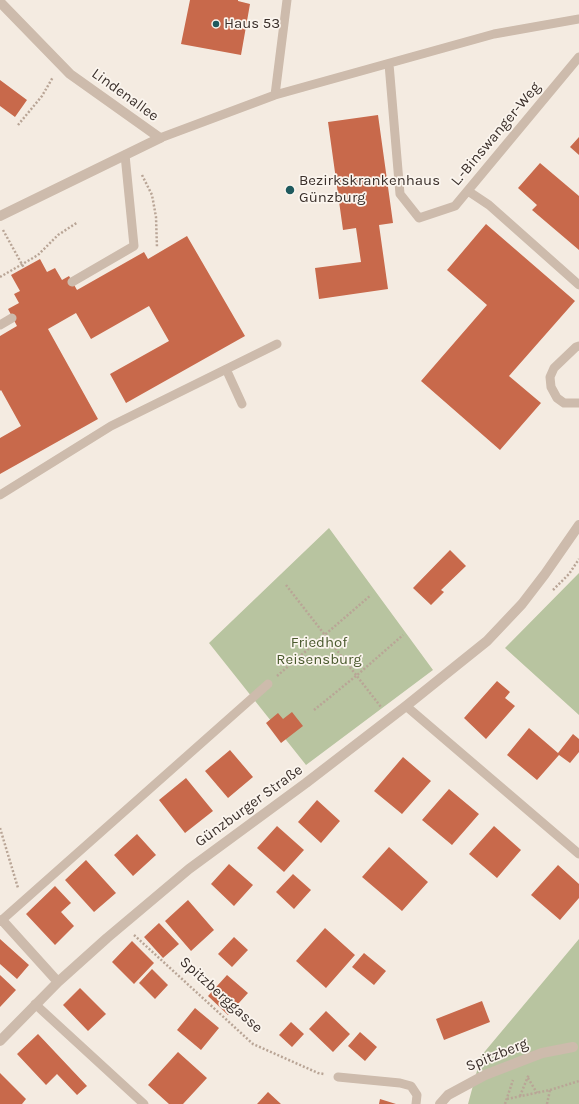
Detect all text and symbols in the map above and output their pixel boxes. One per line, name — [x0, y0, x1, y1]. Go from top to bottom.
place label: Haus 53 — [224, 15, 280, 33]
marker: Haus 53 — [211, 19, 221, 29]
street label: Lindenallee — [88, 65, 162, 125]
street label: L.-Binswanger-Weg — [447, 79, 545, 189]
place label: Bezirkskrankenhaus Günzburg — [299, 172, 440, 207]
marker: Bezirkskrankenhaus Günzburg — [284, 184, 296, 196]
park label: Friedhof Reisensburg — [276, 634, 362, 669]
street label: Günzburger Straße — [192, 761, 306, 851]
street label: Spitzberggasse — [176, 953, 266, 1037]
street label: Spitzberg — [463, 1034, 531, 1076]

